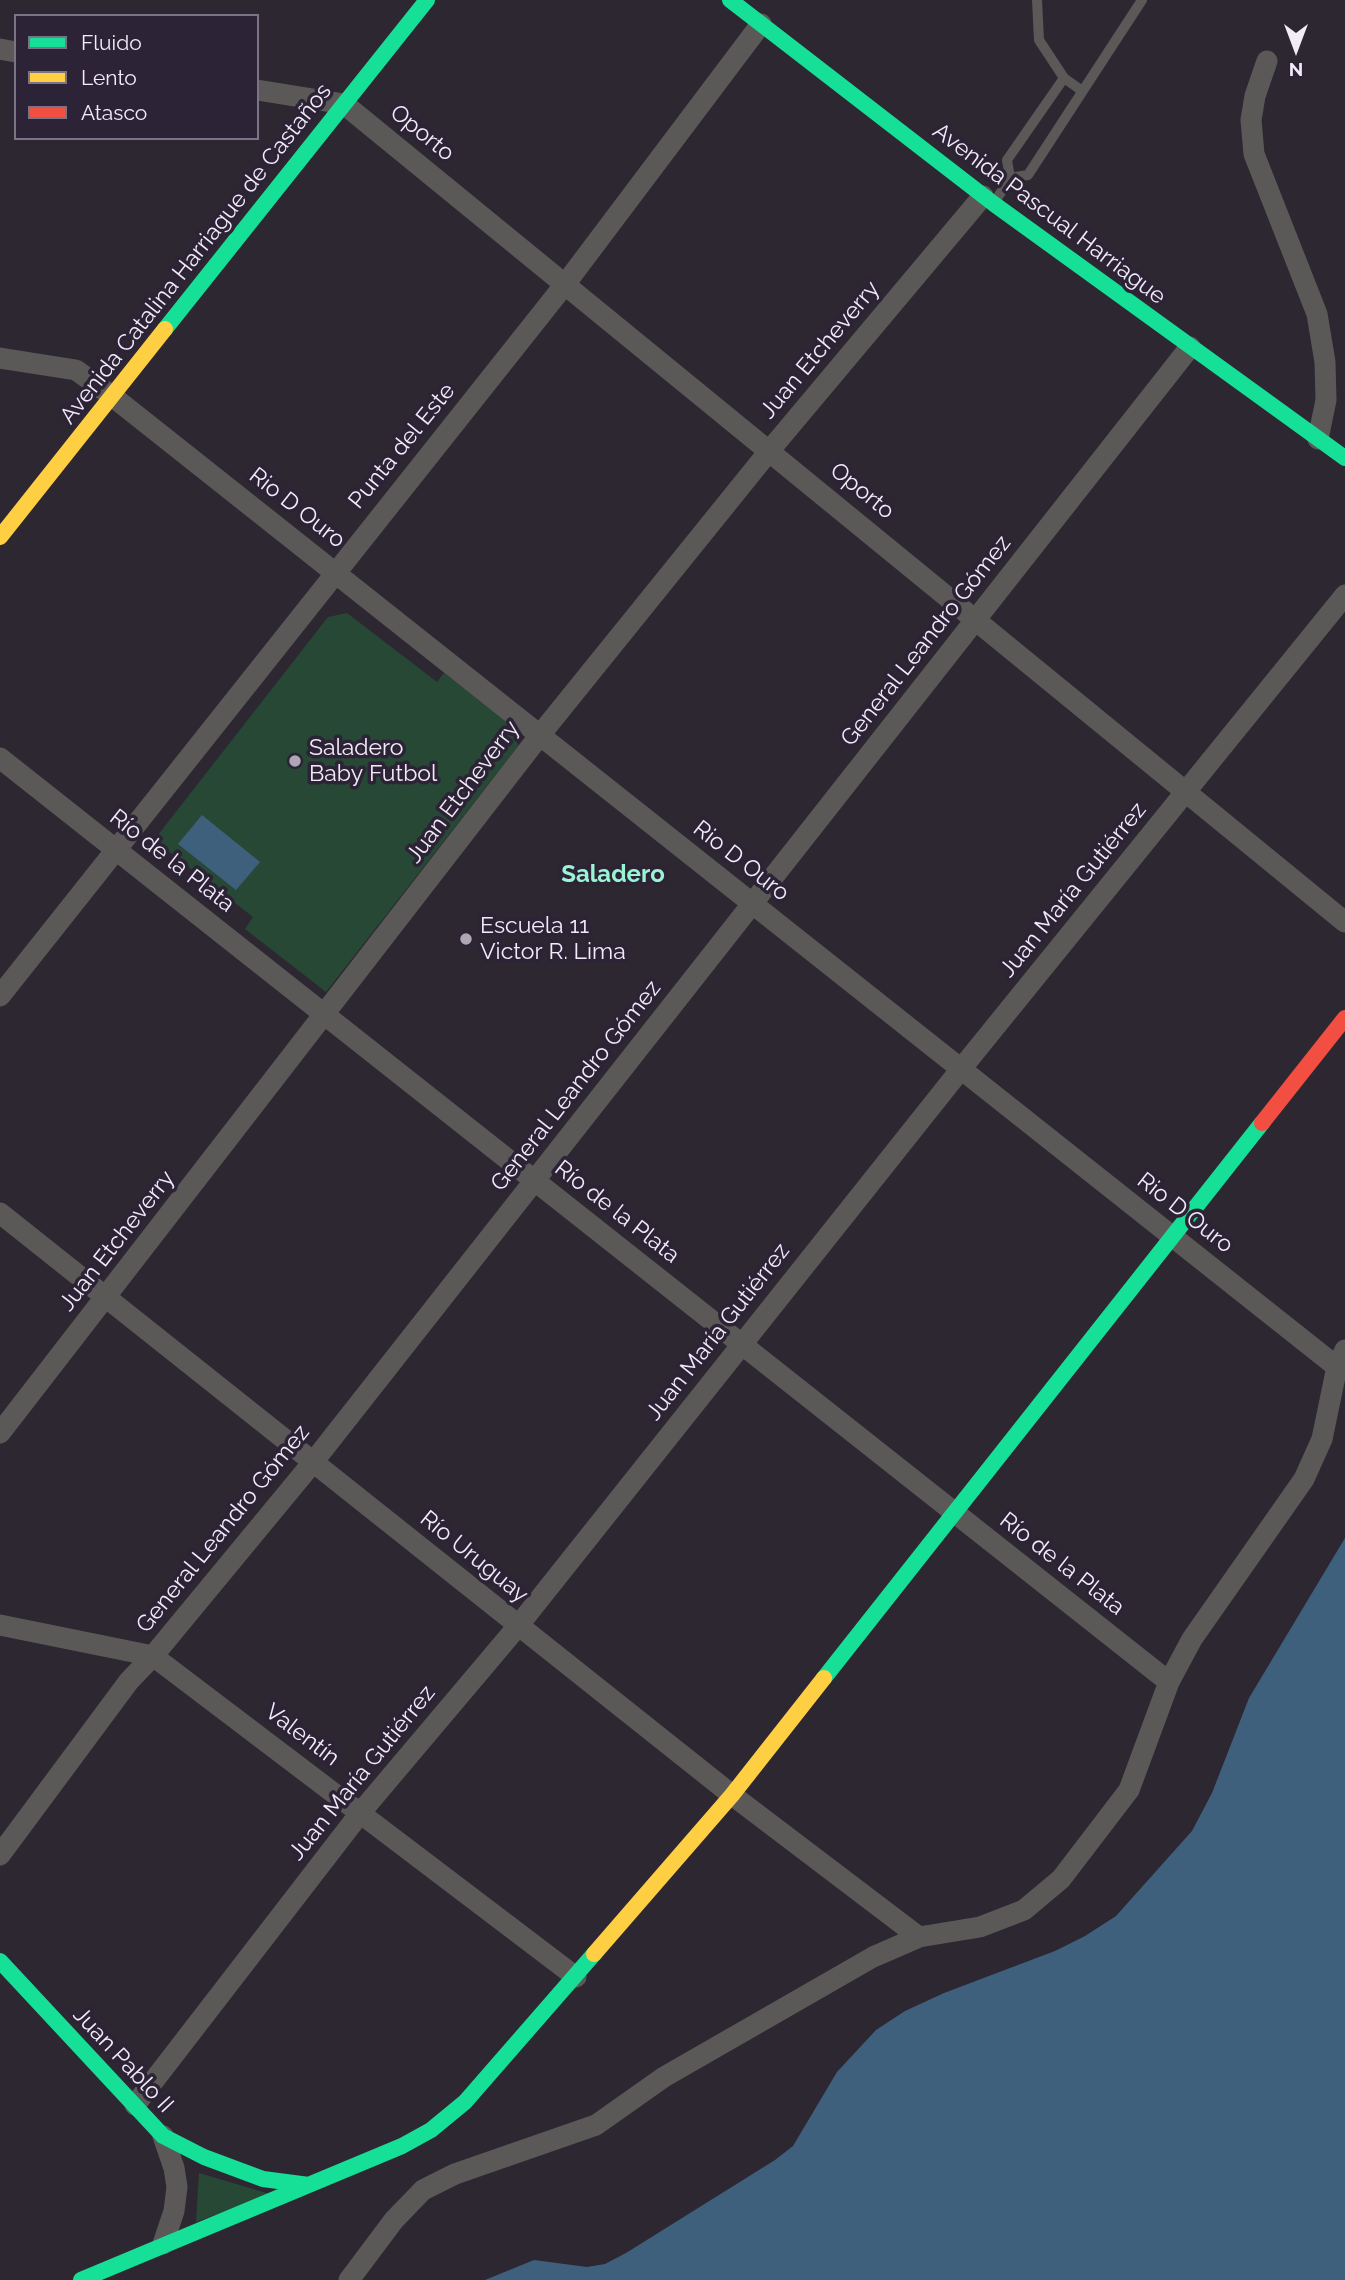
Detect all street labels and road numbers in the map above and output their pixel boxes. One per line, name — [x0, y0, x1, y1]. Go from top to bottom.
street label: Avenida Catalina Harriague de Castaños — [54, 78, 338, 430]
street label: Oporto — [384, 99, 460, 167]
street label: Avenida Pascual Harriague — [927, 117, 1171, 311]
street label: Juan Etcheverry — [754, 276, 886, 424]
street label: Punta del Este — [343, 378, 461, 514]
street label: Oporto — [824, 457, 900, 525]
street label: Rio D Ouro — [244, 462, 350, 554]
street label: General Leandro Gómez — [835, 530, 1017, 752]
street label: Juan Etcheverry — [401, 715, 525, 869]
street label: Juan María Gutiérrez — [994, 797, 1152, 983]
street label: Río de la Plata — [104, 804, 240, 918]
street label: Rio D Ouro — [688, 815, 794, 907]
street label: General Leandro Gómez — [485, 975, 667, 1197]
street label: Río de la Plata — [549, 1155, 685, 1269]
street label: Juan Etcheverry — [54, 1165, 180, 1317]
street label: Rio D Ouro — [1132, 1167, 1238, 1259]
street label: Juan María Gutiérrez — [640, 1238, 796, 1426]
street label: General Leandro Gómez — [131, 1419, 315, 1639]
street label: Río Uruguay — [414, 1505, 534, 1609]
street label: Río de la Plata — [994, 1507, 1130, 1621]
street label: Juan María Gutiérrez — [283, 1680, 441, 1866]
street label: Valentín — [259, 1698, 345, 1772]
street label: Juan Pablo II — [67, 2001, 179, 2119]

